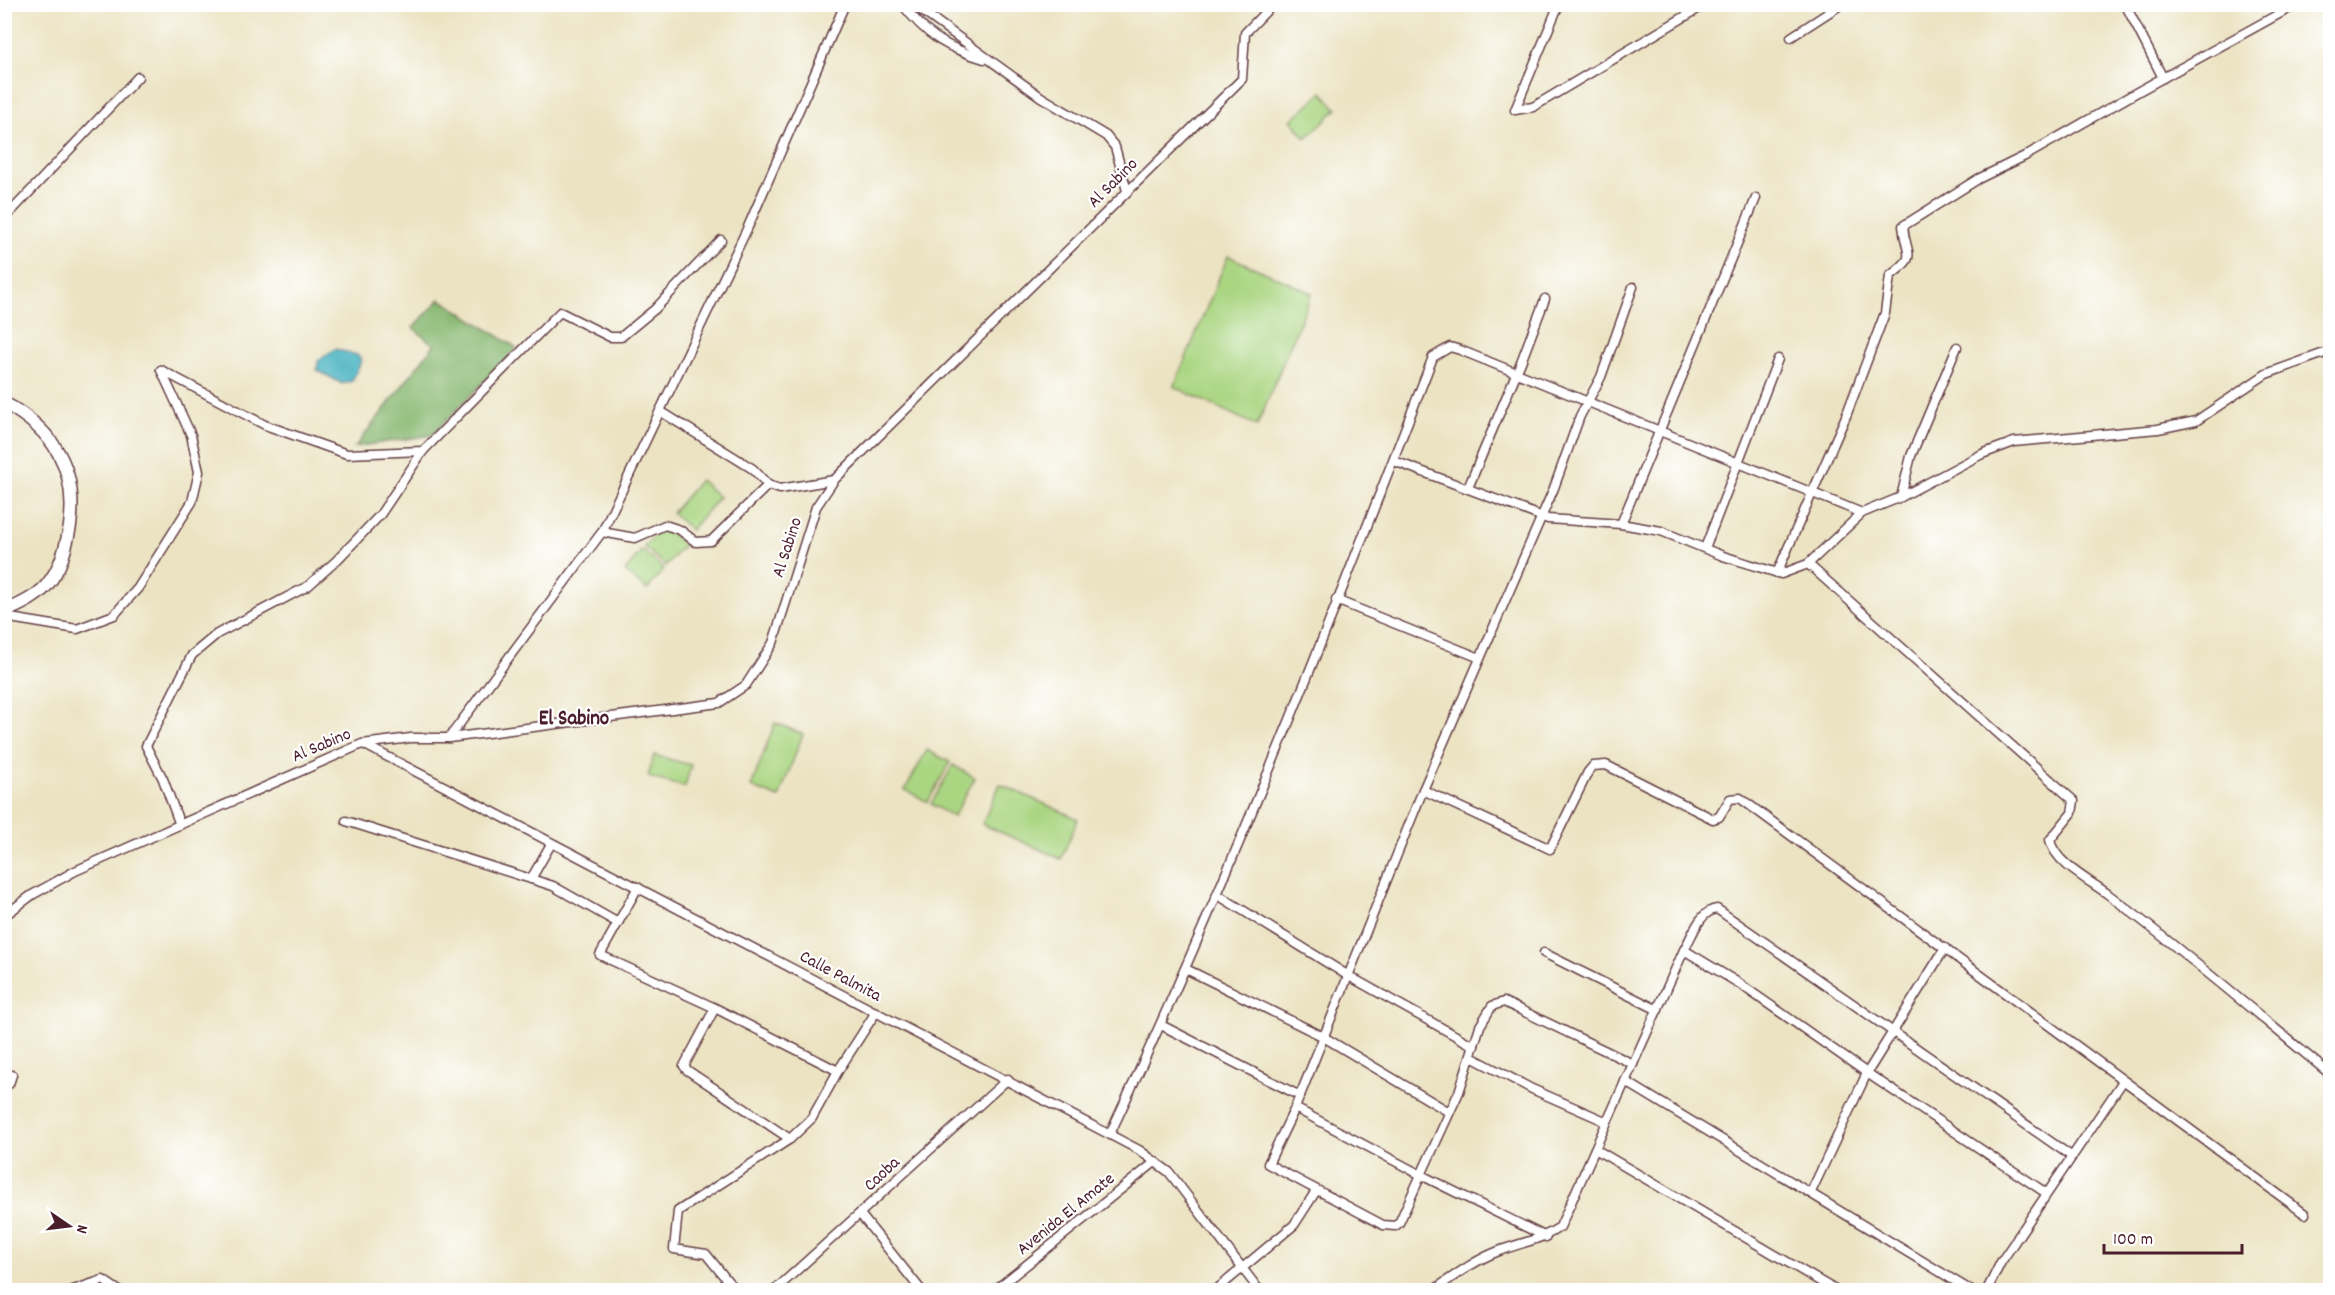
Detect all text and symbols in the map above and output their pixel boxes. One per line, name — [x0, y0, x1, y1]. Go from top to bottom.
street label: Al Sabino — [1083, 153, 1145, 215]
street label: Al Sabino — [767, 514, 810, 581]
district label: El Sabino — [539, 705, 609, 735]
street label: Al Sabino — [289, 723, 355, 770]
street label: Calle Palmita — [794, 945, 886, 1010]
street label: Caoba — [859, 1151, 907, 1198]
street label: Avenida El Amate — [1012, 1168, 1121, 1262]
north arrow — [39, 1196, 99, 1256]
scale bar — [2104, 1217, 2242, 1255]
text: N — [69, 1222, 93, 1236]
text: 100 m — [2113, 1228, 2153, 1253]

